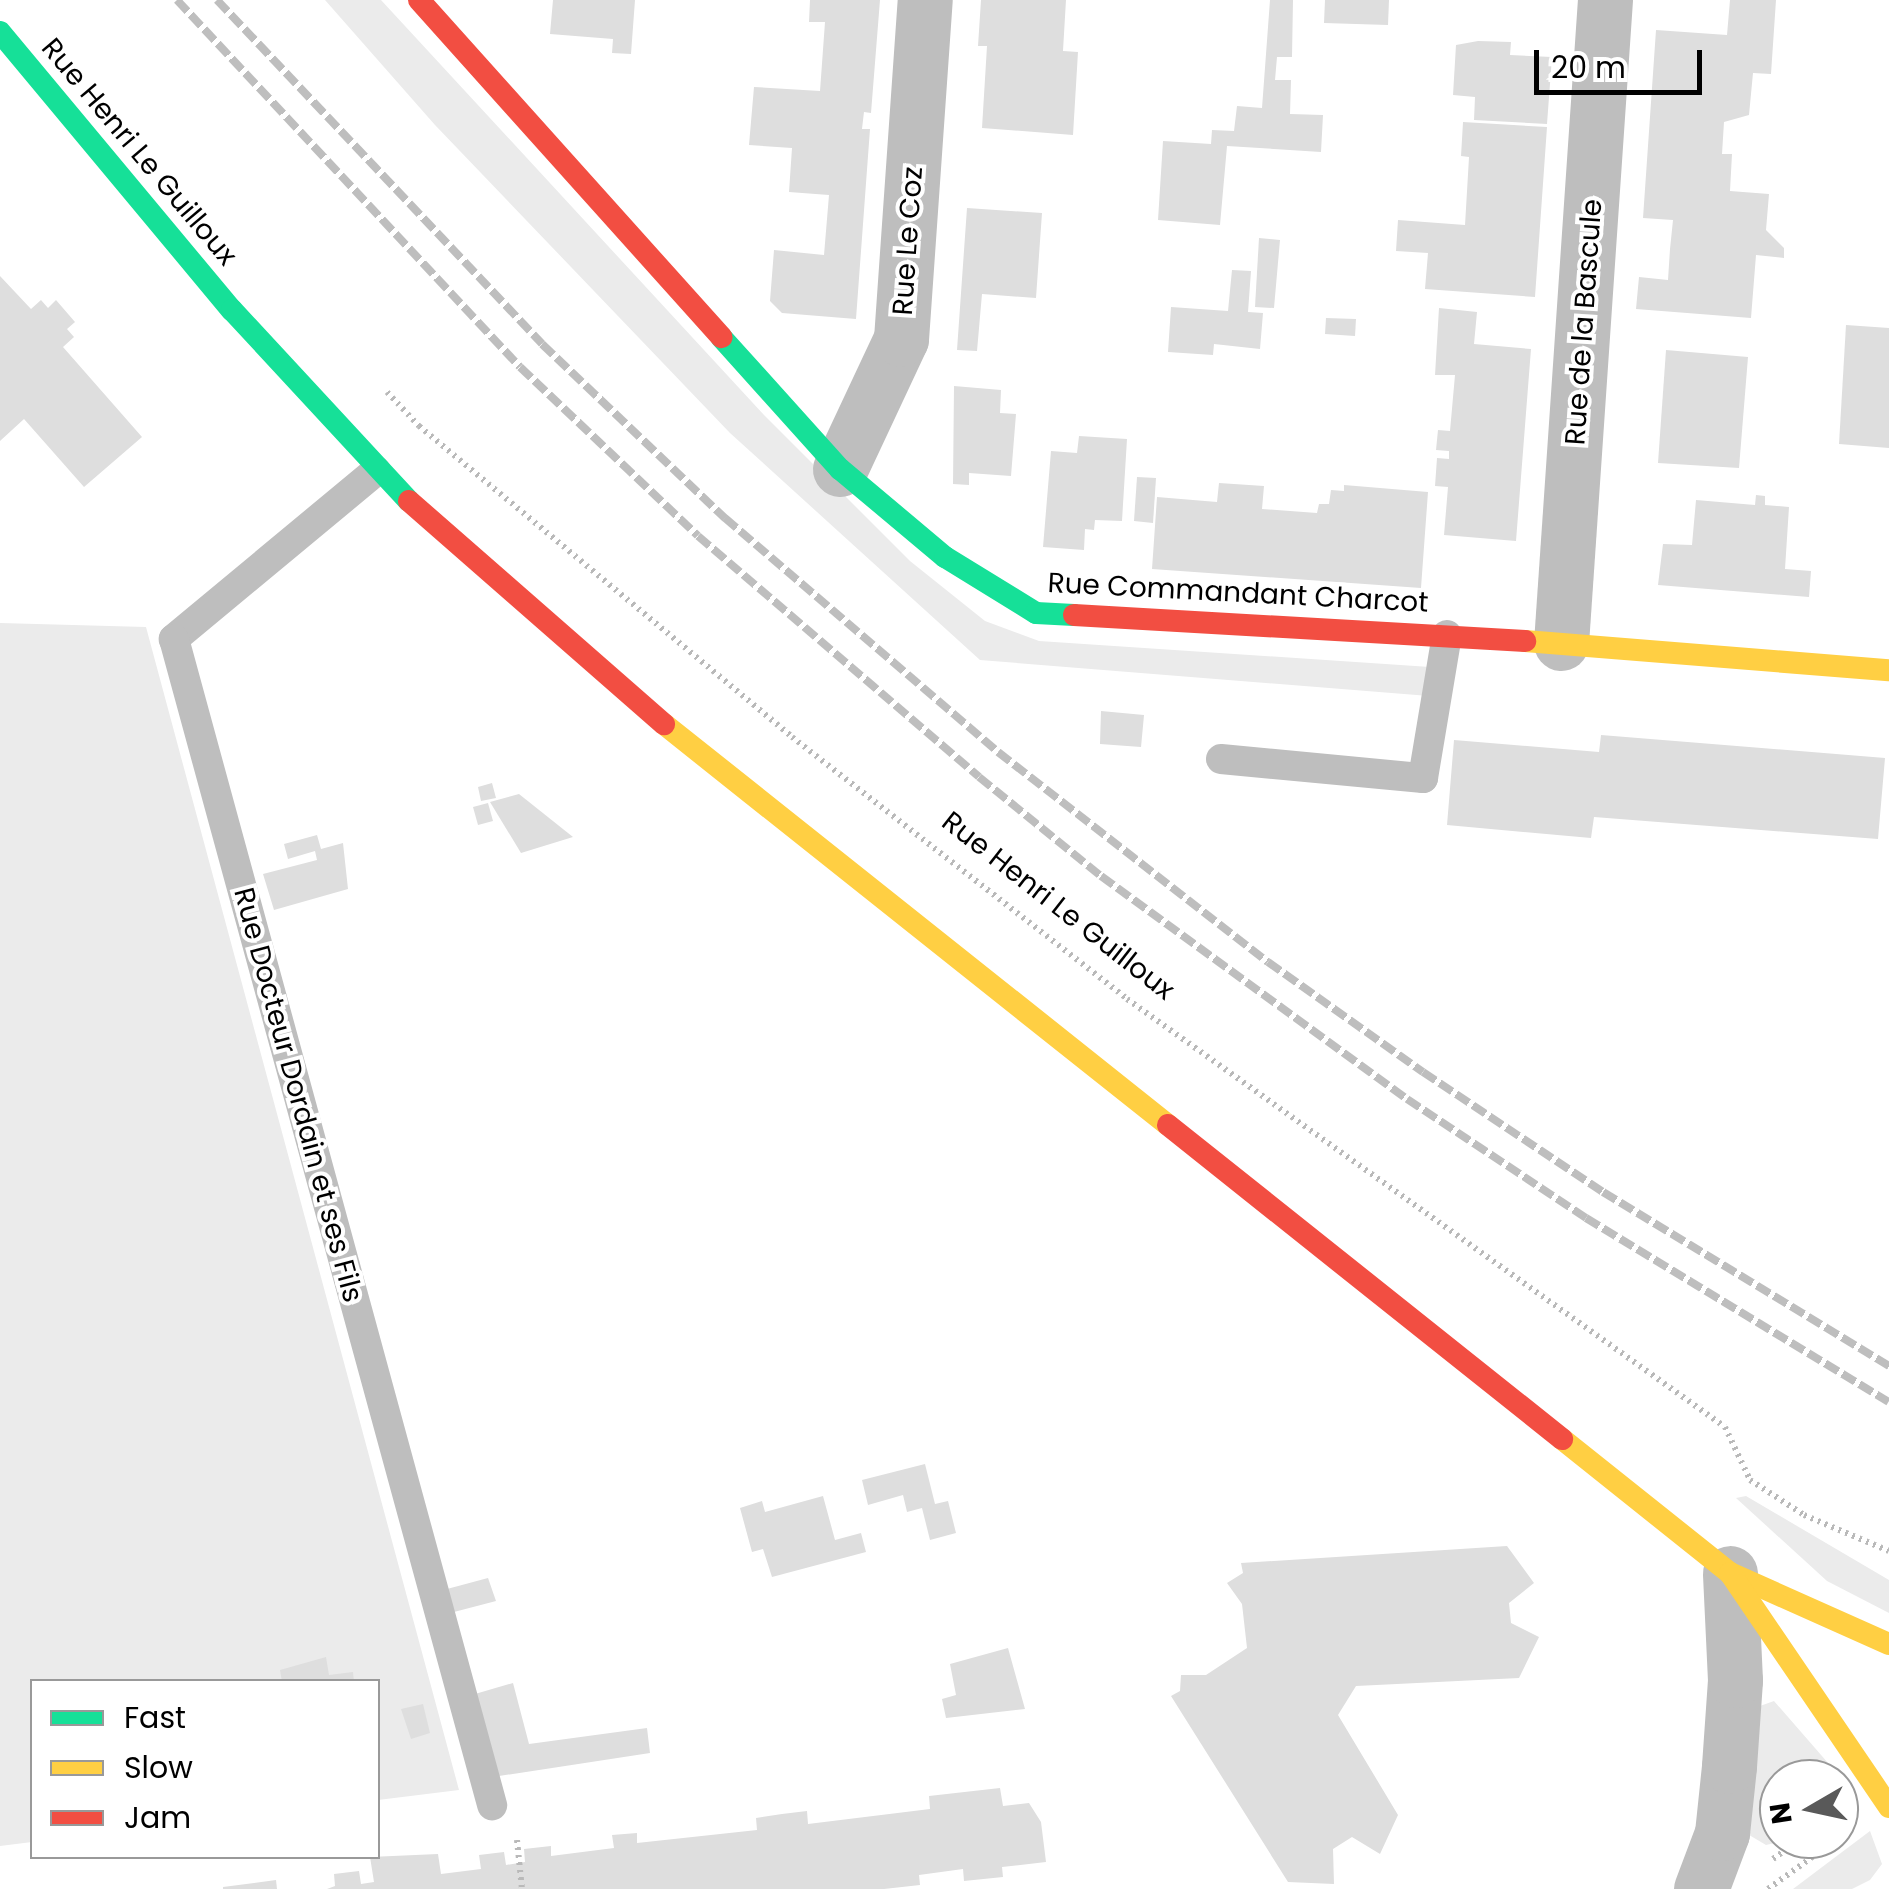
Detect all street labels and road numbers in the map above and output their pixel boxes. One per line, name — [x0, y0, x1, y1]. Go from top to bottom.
street label: Rue Henri Le Guilloux — [34, 32, 244, 272]
street label: Rue Le Coz — [886, 166, 930, 316]
street label: Rue de la Bascule — [1559, 198, 1609, 446]
street label: Rue Commandant Charcot — [1047, 566, 1429, 620]
street label: Rue Henri Le Guilloux — [935, 805, 1181, 1007]
street label: Rue Docteur Dordain et ses Fils — [226, 884, 370, 1306]

